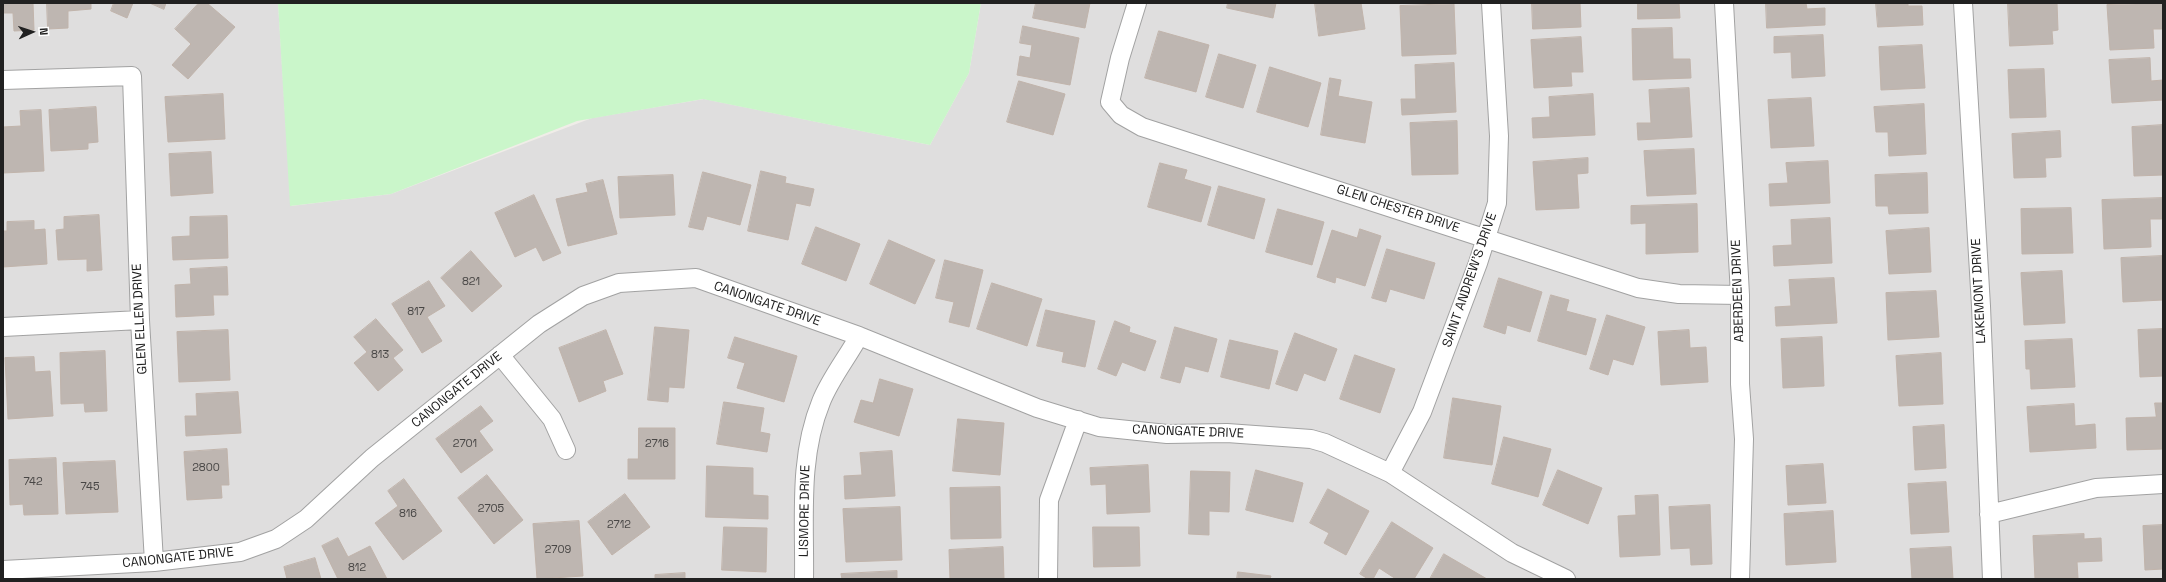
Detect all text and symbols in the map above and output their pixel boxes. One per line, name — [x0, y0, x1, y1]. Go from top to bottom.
north arrow — [12, 12, 52, 52]
text: N — [37, 27, 51, 35]
street label: GLEN CHESTER DRIVE — [1334, 182, 1462, 236]
street label: SAINT ANDREW'S DRIVE — [1440, 211, 1500, 349]
street label: LAKEMONT DRIVE — [1968, 238, 1990, 344]
street label: ABERDEEN DRIVE — [1728, 239, 1748, 343]
street label: GLEN ELLEN DRIVE — [129, 263, 151, 375]
house number: 821 — [462, 275, 480, 289]
street label: CANONGATE DRIVE — [712, 278, 822, 330]
house number: 817 — [407, 305, 425, 319]
house number: 813 — [371, 348, 389, 362]
street label: CANONGATE DRIVE — [409, 349, 505, 431]
street label: CANONGATE DRIVE — [1132, 422, 1244, 442]
house number: 2701 — [453, 437, 477, 451]
house number: 2716 — [645, 437, 669, 451]
house number: 2800 — [192, 461, 220, 475]
street label: LISMORE DRIVE — [796, 465, 814, 557]
house number: 742 — [23, 475, 43, 489]
house number: 745 — [80, 480, 100, 494]
house number: 2705 — [478, 502, 504, 516]
house number: 816 — [399, 507, 417, 521]
house number: 2712 — [607, 518, 631, 532]
house number: 2709 — [545, 543, 571, 557]
street label: CANONGATE DRIVE — [122, 544, 234, 572]
house number: 812 — [348, 561, 366, 575]

